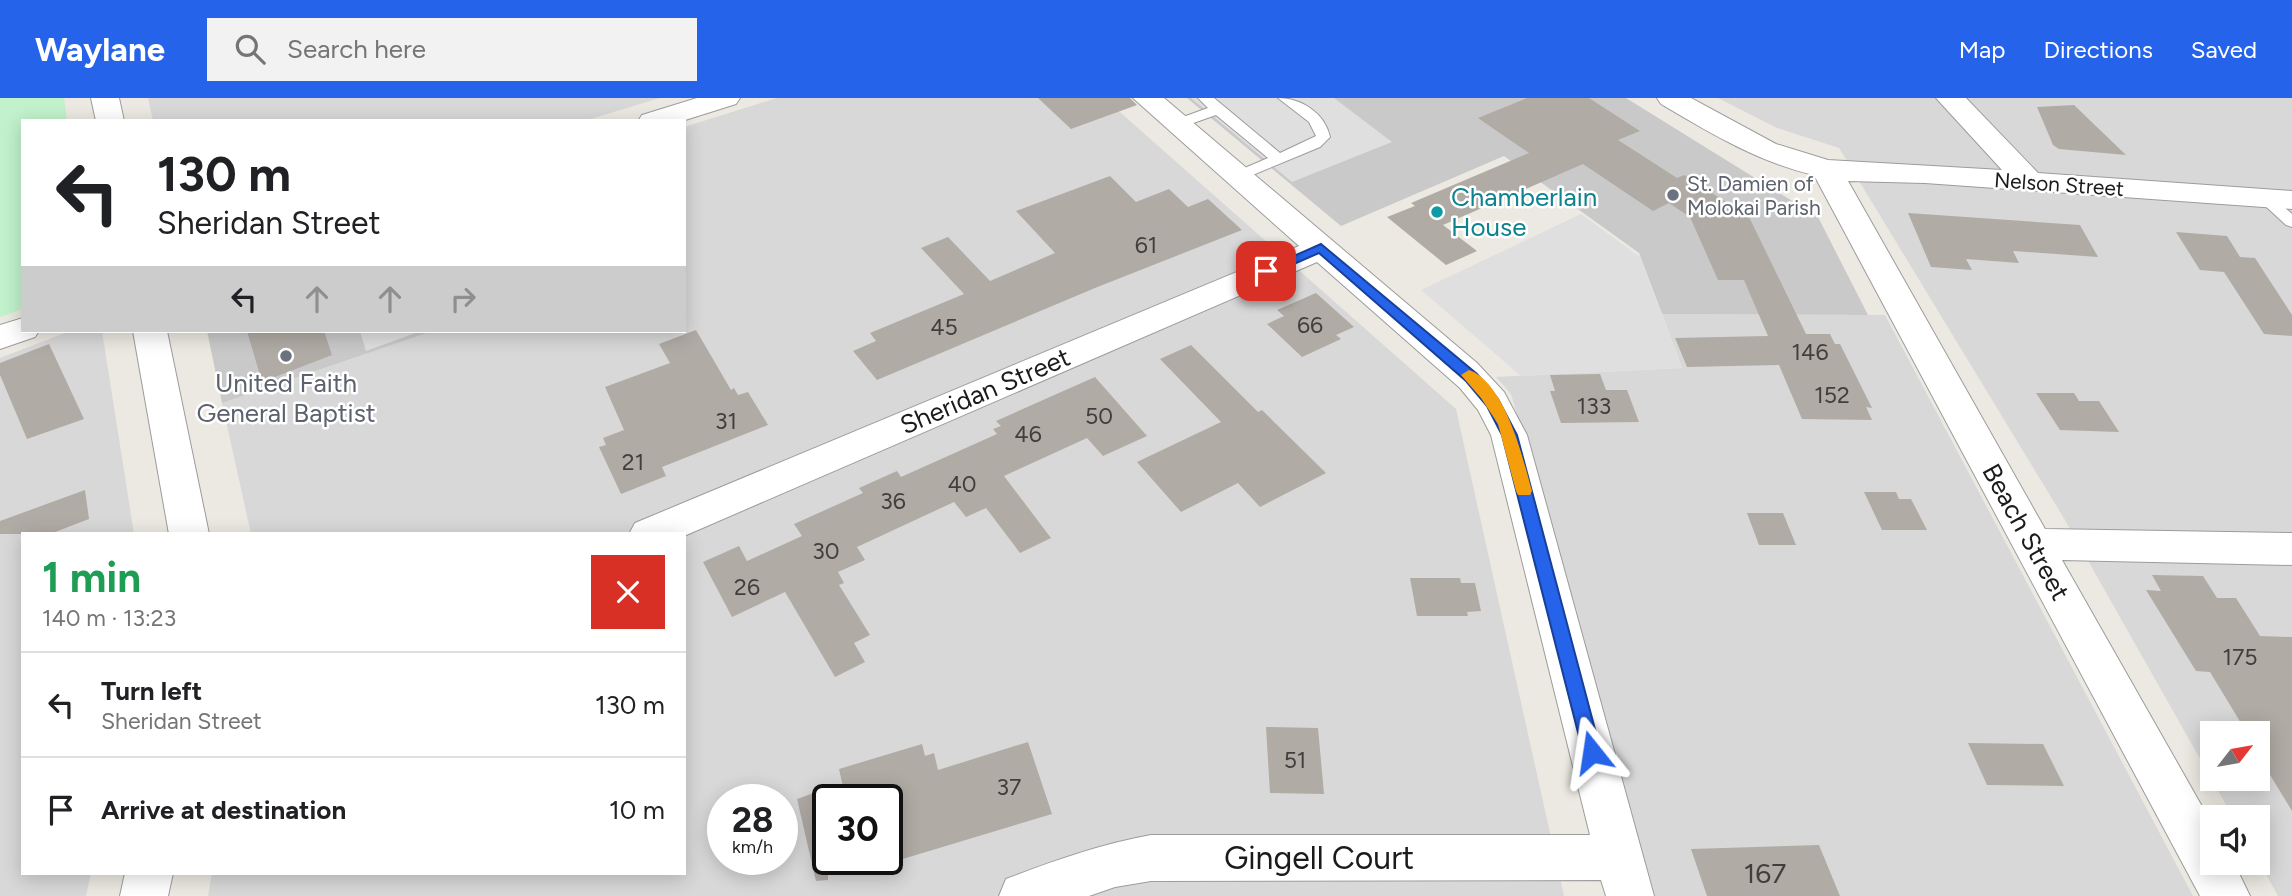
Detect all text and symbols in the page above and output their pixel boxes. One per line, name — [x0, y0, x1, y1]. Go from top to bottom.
search box — [207, 18, 697, 81]
text: Waylane — [35, 30, 165, 69]
icon: search — [231, 30, 269, 68]
text: Search here — [287, 33, 426, 65]
text: Map — [1959, 35, 2005, 64]
text: Directions — [2043, 35, 2153, 64]
text: Saved — [2191, 35, 2257, 64]
text: 130 m — [157, 144, 291, 203]
icon: left — [42, 147, 133, 238]
street label: Nelson Street — [1993, 167, 2125, 201]
place label: St. Damien of Molokai Parish — [1687, 171, 1821, 220]
place label: Chamberlain House — [1451, 181, 1597, 243]
marker: St. Damien of Molokai Parish — [1665, 187, 1681, 203]
text: Sheridan Street — [157, 204, 381, 242]
marker: Chamberlain House — [1429, 204, 1445, 220]
house number: 61 — [1135, 231, 1157, 259]
pin — [1236, 241, 1296, 301]
icon: arrive — [1247, 252, 1285, 290]
icon: left — [225, 280, 263, 318]
icon: ahead — [298, 280, 336, 318]
icon: ahead — [371, 280, 409, 318]
icon: right — [444, 280, 482, 318]
house number: 66 — [1297, 311, 1323, 339]
house number: 45 — [930, 313, 958, 341]
house number: 146 — [1792, 338, 1828, 366]
street label: Sheridan Street — [895, 341, 1075, 441]
marker: United Faith General Baptist — [278, 348, 294, 364]
place label: United Faith General Baptist — [196, 367, 376, 429]
house number: 152 — [1814, 381, 1850, 409]
house number: 133 — [1577, 392, 1611, 420]
house number: 50 — [1085, 402, 1113, 430]
house number: 31 — [715, 407, 737, 435]
house number: 46 — [1014, 420, 1042, 448]
house number: 21 — [622, 448, 644, 476]
street label: Beach Street — [1975, 458, 2077, 606]
house number: 40 — [947, 470, 977, 498]
house number: 36 — [880, 487, 906, 515]
house number: 30 — [812, 537, 840, 565]
text: 1 min — [42, 552, 141, 603]
button: close — [591, 555, 665, 629]
house number: 26 — [734, 573, 760, 601]
text: 140 m · 13:23 — [42, 604, 176, 632]
house number: 175 — [2222, 643, 2258, 671]
text: Turn left — [101, 675, 202, 707]
icon: left — [42, 686, 80, 724]
text: 130 m — [595, 689, 665, 721]
text: Sheridan Street — [101, 707, 262, 735]
position arrow — [1555, 715, 1629, 789]
north arrow — [2200, 721, 2270, 791]
map controls — [2200, 721, 2270, 875]
house number: 51 — [1284, 746, 1306, 774]
house number: 37 — [997, 773, 1021, 801]
speed limit sign: 30 — [812, 784, 903, 875]
icon: arrive — [42, 791, 80, 829]
text: Arrive at destination — [101, 794, 346, 826]
text: 10 m — [609, 794, 665, 826]
text: 28 — [732, 799, 773, 841]
button: sound — [2200, 805, 2270, 875]
text: km/h — [732, 836, 773, 858]
street label: Gingell Court — [1224, 839, 1414, 877]
house number: 167 — [1744, 856, 1786, 890]

